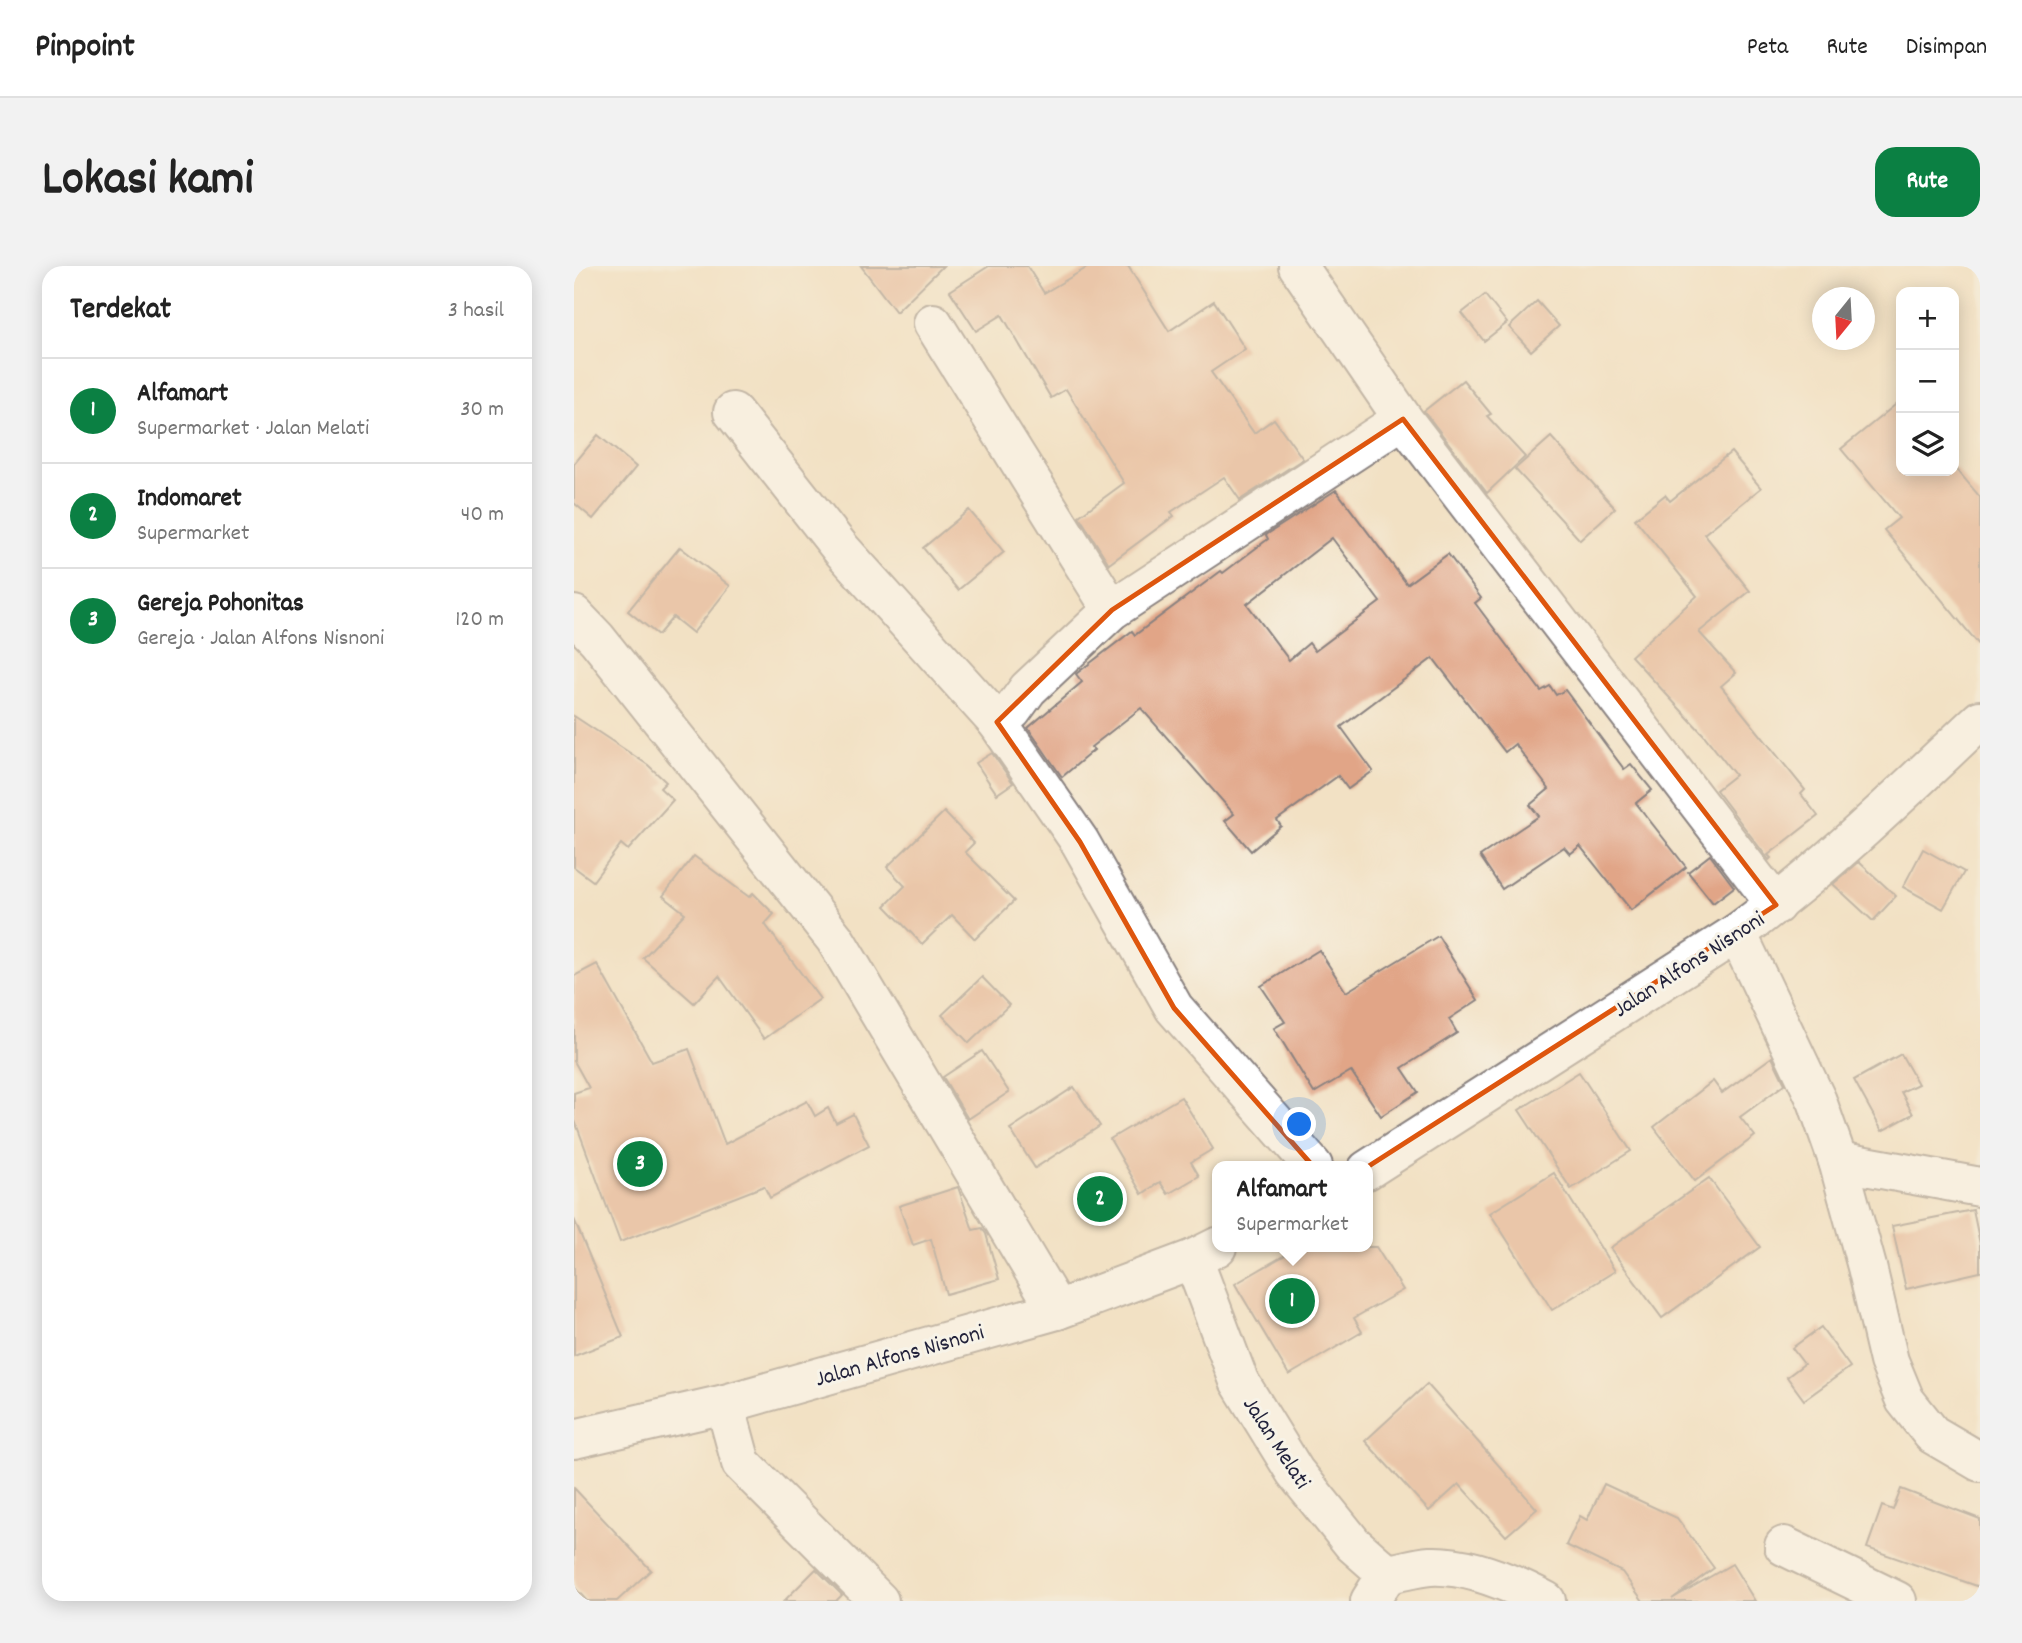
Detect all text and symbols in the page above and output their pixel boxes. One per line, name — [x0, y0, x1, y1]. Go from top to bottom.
text: Pinpoint — [35, 25, 135, 72]
text: Peta — [1747, 31, 1788, 65]
text: Rute — [1826, 31, 1868, 65]
text: Disimpan — [1906, 31, 1987, 65]
text: Lokasi kami — [42, 147, 253, 217]
button: Rute — [1875, 147, 1980, 217]
north arrow — [1812, 287, 1875, 350]
map controls — [1896, 287, 1959, 476]
button: + — [1896, 287, 1959, 350]
text: Terdekat — [70, 290, 171, 333]
text: 3 hasil — [448, 295, 504, 328]
button: − — [1896, 350, 1959, 413]
text: Alfamart — [137, 376, 228, 413]
text: 1 — [90, 394, 96, 427]
text: 30 m — [460, 394, 504, 427]
text: Supermarket · Jalan Melati — [137, 413, 369, 446]
button: layers — [1896, 413, 1959, 476]
text: Indomaret — [137, 481, 242, 518]
text: 2 — [88, 499, 98, 532]
text: 40 m — [461, 499, 504, 532]
text: Supermarket — [137, 518, 249, 551]
text: Gereja Pohonitas — [137, 586, 304, 623]
text: 3 — [88, 604, 98, 637]
text: 120 m — [455, 604, 504, 637]
text: Gereja · Jalan Alfons Nisnoni — [137, 623, 384, 656]
street label: Jalan Alfons Nisnoni — [1608, 905, 1772, 1027]
your location — [1282, 1107, 1316, 1141]
pin: 3 — [617, 1138, 663, 1190]
popup — [1212, 1161, 1373, 1252]
text: Alfamart — [1236, 1172, 1327, 1209]
pin: 2 — [1077, 1173, 1123, 1225]
text: Supermarket — [1236, 1209, 1349, 1242]
pin: 1 — [1269, 1275, 1315, 1327]
street label: Jalan Alfons Nisnoni — [812, 1317, 988, 1397]
street label: Jalan Melati — [1233, 1391, 1317, 1496]

